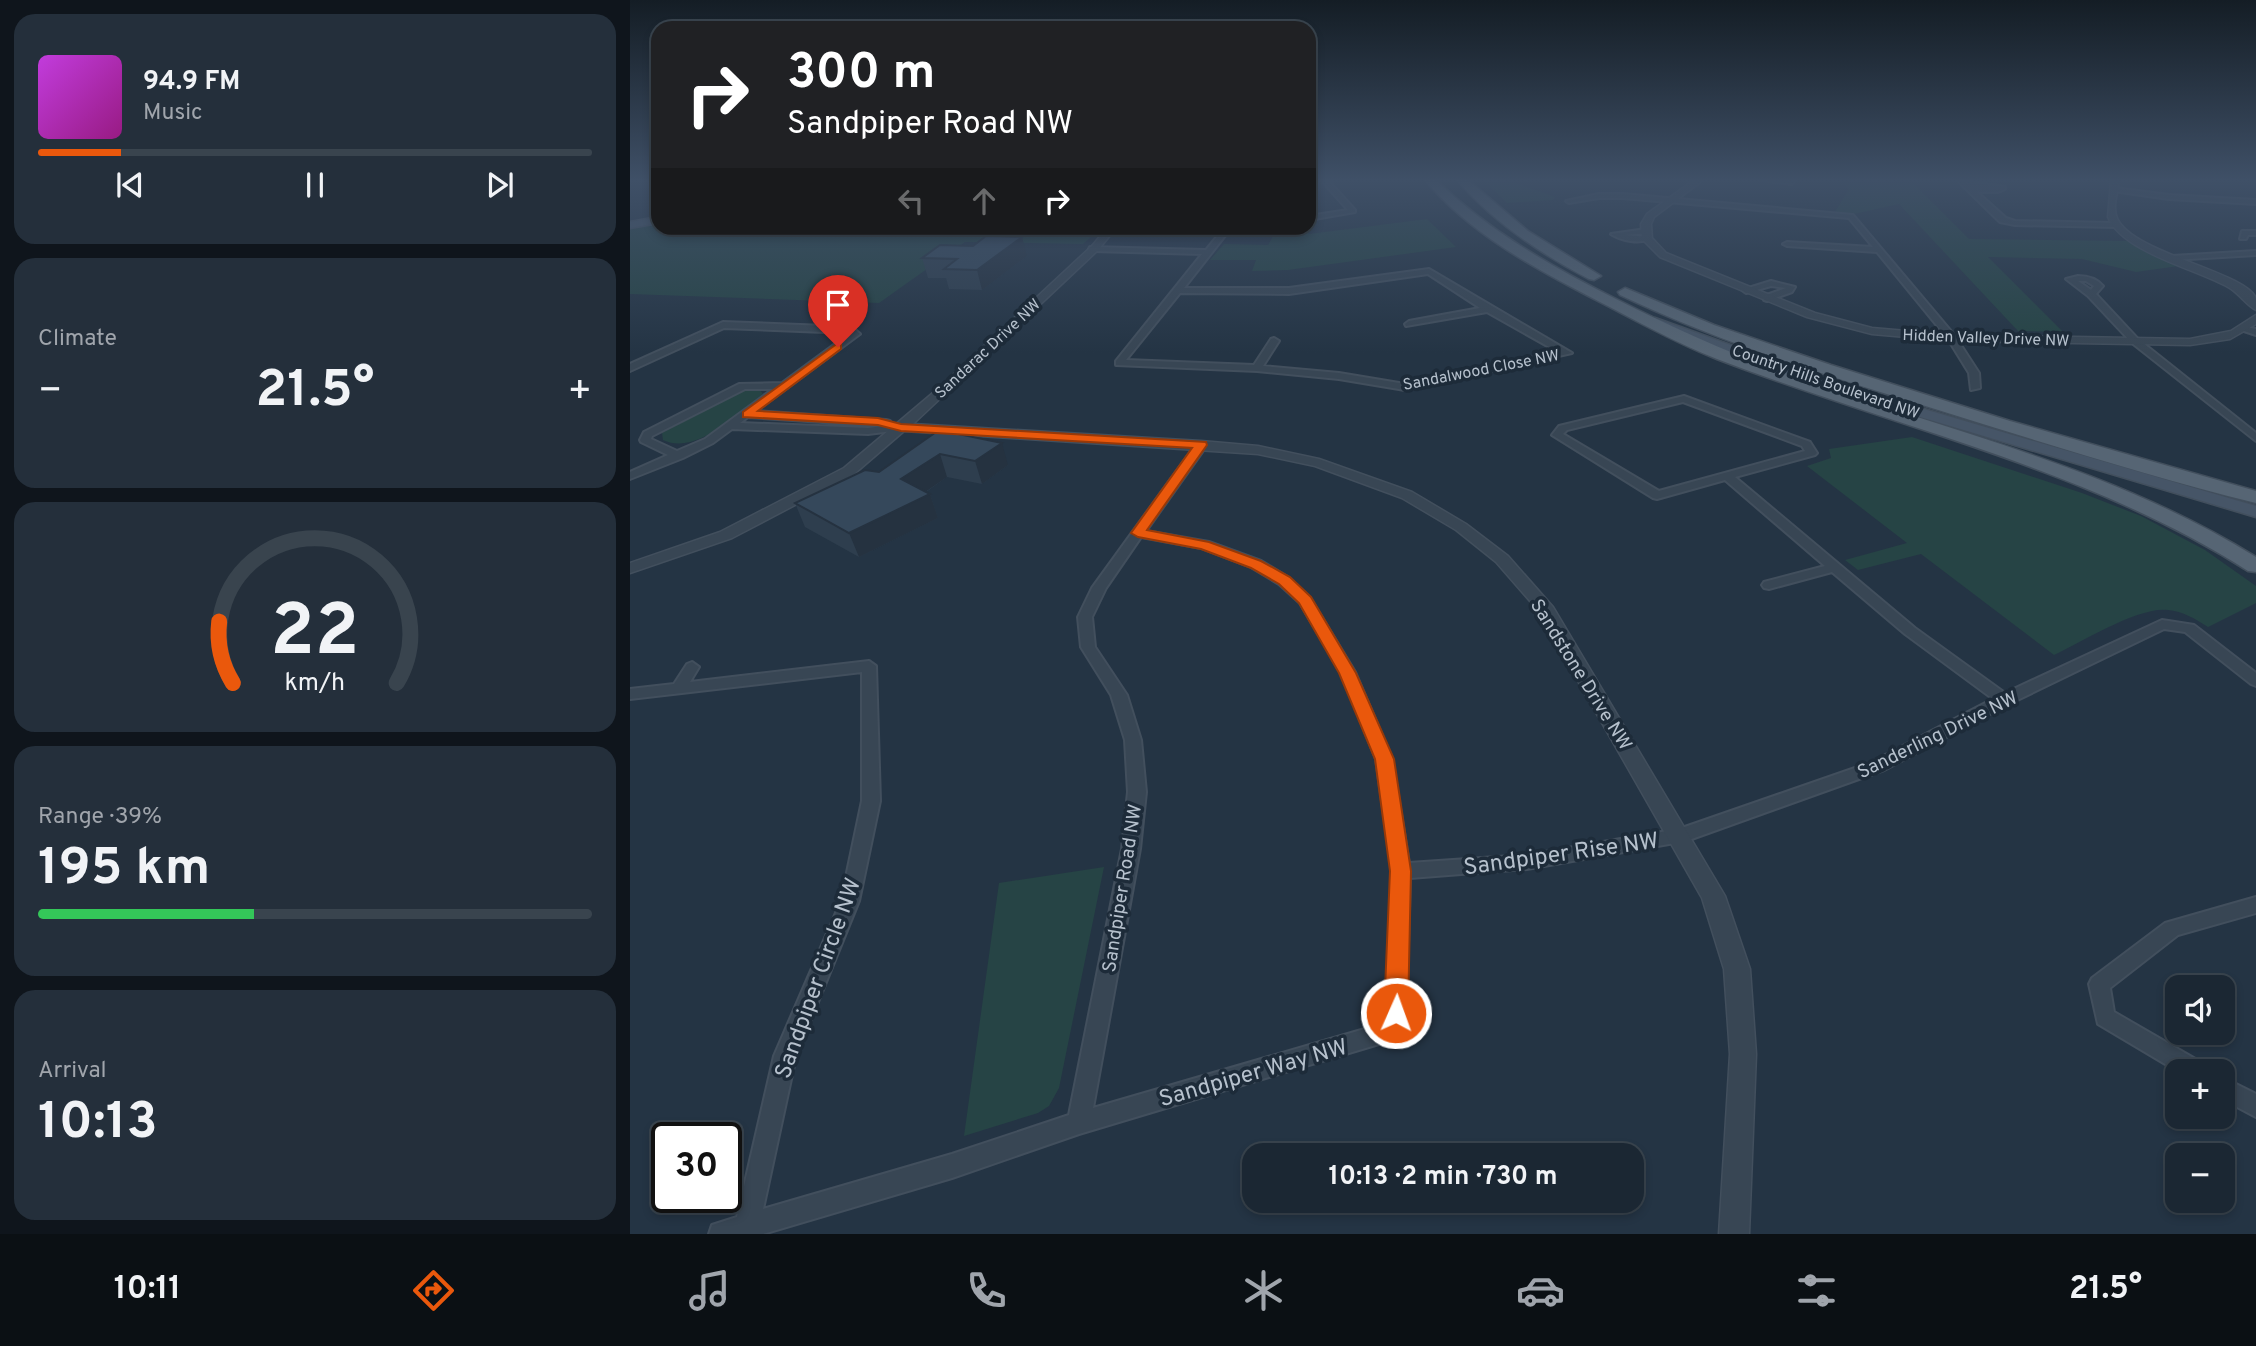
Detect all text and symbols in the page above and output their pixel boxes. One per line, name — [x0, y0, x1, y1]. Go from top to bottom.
text: 300 m — [787, 44, 935, 106]
icon: right — [672, 49, 763, 140]
text: 94.9 FM — [143, 66, 240, 99]
text: Music — [143, 99, 203, 128]
text: Sandpiper Road NW — [787, 105, 1073, 145]
icon: previous — [111, 166, 149, 204]
icon: pause — [296, 166, 334, 204]
icon: next — [481, 166, 519, 204]
icon: left — [892, 182, 930, 220]
icon: ahead — [965, 182, 1003, 220]
icon: right — [1038, 182, 1076, 220]
pin — [808, 275, 868, 347]
icon: arrive — [819, 286, 857, 324]
street label: Sandarac Drive NW — [931, 295, 1046, 404]
text: Climate — [38, 325, 117, 354]
street label: Hidden Valley Drive NW — [1902, 326, 2070, 352]
street label: Country Hills Boulevard NW — [1729, 341, 1922, 424]
street label: Sandalwood Close NW — [1401, 346, 1561, 396]
text: 21.5° — [256, 359, 374, 425]
text: − — [38, 368, 63, 417]
text: + — [567, 368, 592, 417]
text: 22 — [270, 589, 360, 681]
street label: Sandstone Drive NW — [1524, 595, 1637, 755]
text: km/h — [285, 668, 345, 700]
street label: Sanderling Drive NW — [1854, 686, 2022, 785]
text: Range · 39% — [38, 803, 162, 832]
street label: Sandpiper Road NW — [1098, 803, 1148, 974]
street label: Sandpiper Rise NW — [1462, 827, 1661, 884]
text: 195 km — [38, 837, 210, 903]
street label: Sandpiper Circle NW — [770, 875, 869, 1083]
map controls — [2165, 975, 2235, 1213]
button: sound — [2165, 975, 2235, 1045]
position arrow — [1359, 976, 1433, 1050]
street label: Sandpiper Way NW — [1156, 1034, 1351, 1115]
text: Arrival — [38, 1057, 107, 1086]
button: + — [2165, 1059, 2235, 1129]
text: 10:13 — [38, 1091, 158, 1157]
speed limit sign: 30 — [651, 1122, 742, 1213]
button: − — [2165, 1143, 2235, 1213]
text: 10:13 · 2 min · 730 m — [1329, 1161, 1557, 1194]
icon: directions — [409, 1266, 458, 1315]
icon: music — [685, 1266, 734, 1315]
icon: phone — [962, 1266, 1011, 1315]
icon: climate — [1239, 1266, 1288, 1315]
icon: car — [1516, 1266, 1565, 1315]
icon: filters — [1792, 1266, 1841, 1315]
text: 10:11 — [114, 1270, 181, 1310]
text: 21.5° — [2069, 1270, 2142, 1310]

